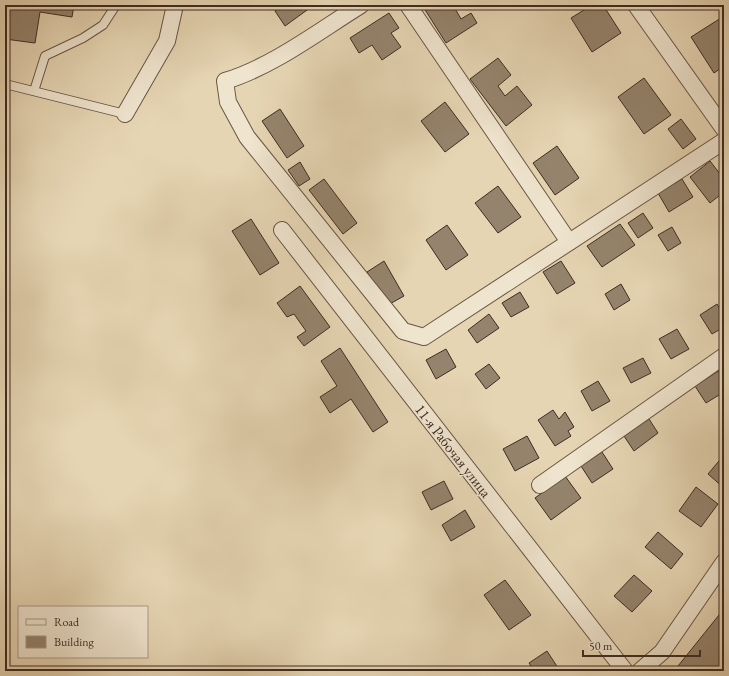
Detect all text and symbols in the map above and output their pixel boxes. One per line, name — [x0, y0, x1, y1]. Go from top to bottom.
street label: 11-я Рабочая улица — [411, 400, 496, 501]
legend — [18, 606, 148, 658]
text: Road — [54, 614, 80, 630]
scale bar — [583, 632, 700, 658]
text: Building — [54, 634, 95, 650]
text: 50 m — [589, 638, 613, 654]

